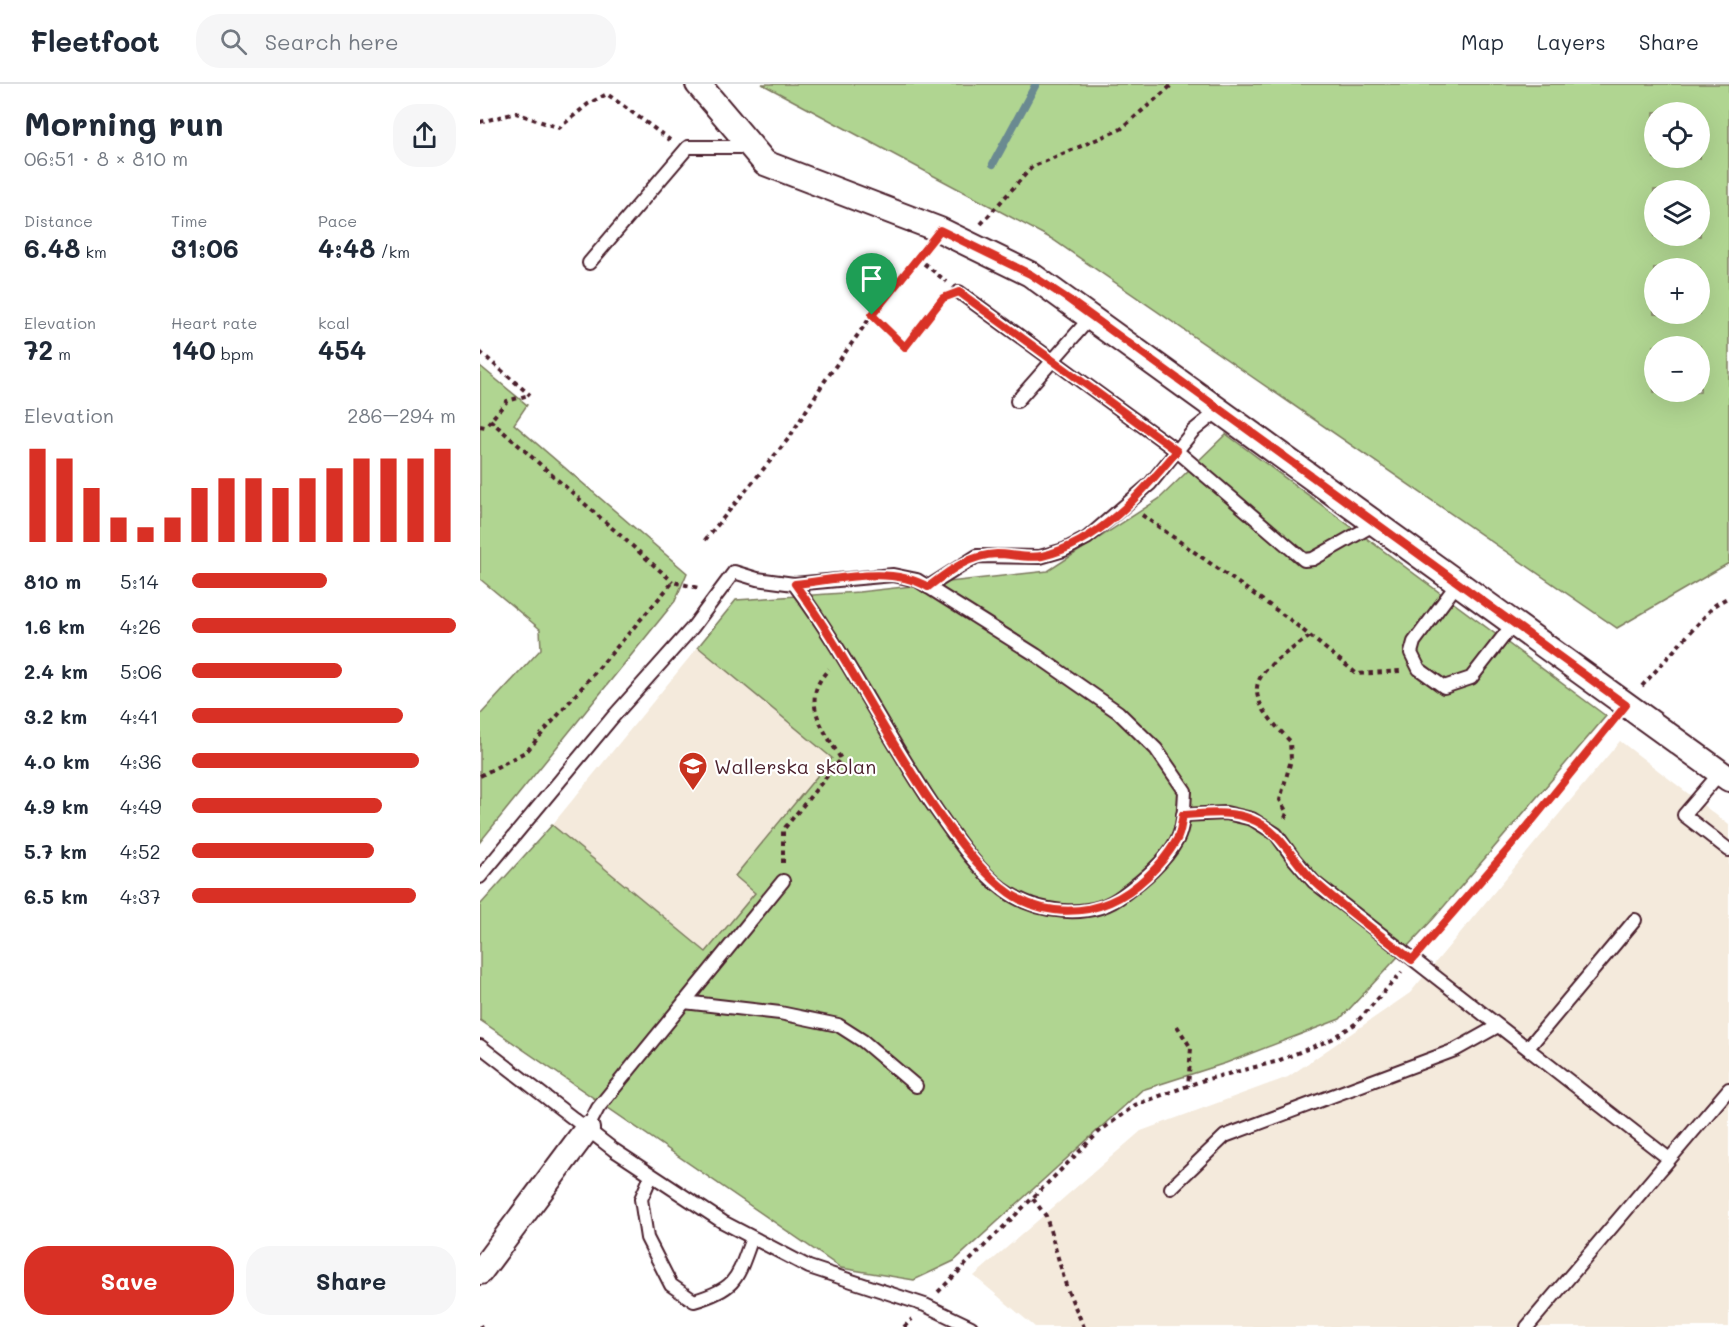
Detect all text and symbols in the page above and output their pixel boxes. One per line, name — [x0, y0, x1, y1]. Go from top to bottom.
search box — [196, 14, 616, 68]
text: Fleetfoot — [30, 23, 160, 59]
icon: search — [217, 25, 250, 58]
text: Search here — [265, 27, 399, 56]
text: Map — [1461, 28, 1504, 55]
text: Layers — [1537, 28, 1606, 55]
text: Share — [1639, 28, 1699, 55]
text: Morning run — [24, 101, 224, 144]
map controls — [1644, 102, 1710, 402]
button: locate — [1644, 102, 1710, 168]
button: share — [393, 104, 456, 167]
text: 06:51 · 8 × 810 m — [24, 145, 188, 171]
button: layers — [1644, 180, 1710, 246]
text: Distance — [24, 210, 93, 231]
text: Time — [171, 210, 207, 231]
text: Pace — [318, 210, 357, 231]
text: 6.48 — [24, 231, 80, 265]
text: 31:06 — [171, 231, 239, 265]
text: 4:48 — [318, 231, 375, 265]
text: km — [80, 241, 107, 262]
text: /km — [375, 241, 410, 262]
pin — [846, 253, 897, 315]
button: + — [1644, 258, 1710, 324]
icon: arrive — [855, 262, 888, 295]
text: Elevation — [24, 312, 96, 333]
text: Heart rate — [171, 312, 257, 333]
text: kcal — [318, 312, 350, 333]
text: 72 — [24, 333, 53, 367]
text: 140 — [171, 333, 216, 367]
text: 454 — [318, 333, 366, 367]
button: − — [1644, 336, 1710, 402]
text: m — [53, 343, 71, 364]
text: bpm — [216, 343, 254, 364]
text: Elevation — [24, 402, 114, 428]
text: 286–294 m — [347, 402, 456, 428]
text: 810 m — [24, 568, 81, 594]
text: 5:14 — [120, 568, 159, 594]
text: 1.6 km — [24, 613, 85, 639]
text: 4:26 — [120, 613, 161, 639]
text: 2.4 km — [24, 658, 88, 684]
text: 5:06 — [120, 658, 162, 684]
text: 3.2 km — [24, 703, 87, 729]
text: 4:41 — [120, 703, 159, 729]
text: 4.0 km — [24, 748, 90, 774]
text: 4:36 — [120, 748, 162, 774]
school or university icon: Wallerska skolan — [677, 750, 709, 792]
place label: Wallerska skolan — [714, 753, 876, 779]
text: 4.9 km — [24, 793, 89, 819]
text: 4:49 — [120, 793, 162, 819]
text: 5.7 km — [24, 838, 87, 864]
text: 4:52 — [120, 838, 161, 864]
text: 6.5 km — [24, 883, 88, 909]
text: 4:37 — [120, 883, 161, 909]
button: Save — [24, 1246, 234, 1315]
button: Share — [246, 1246, 456, 1315]

